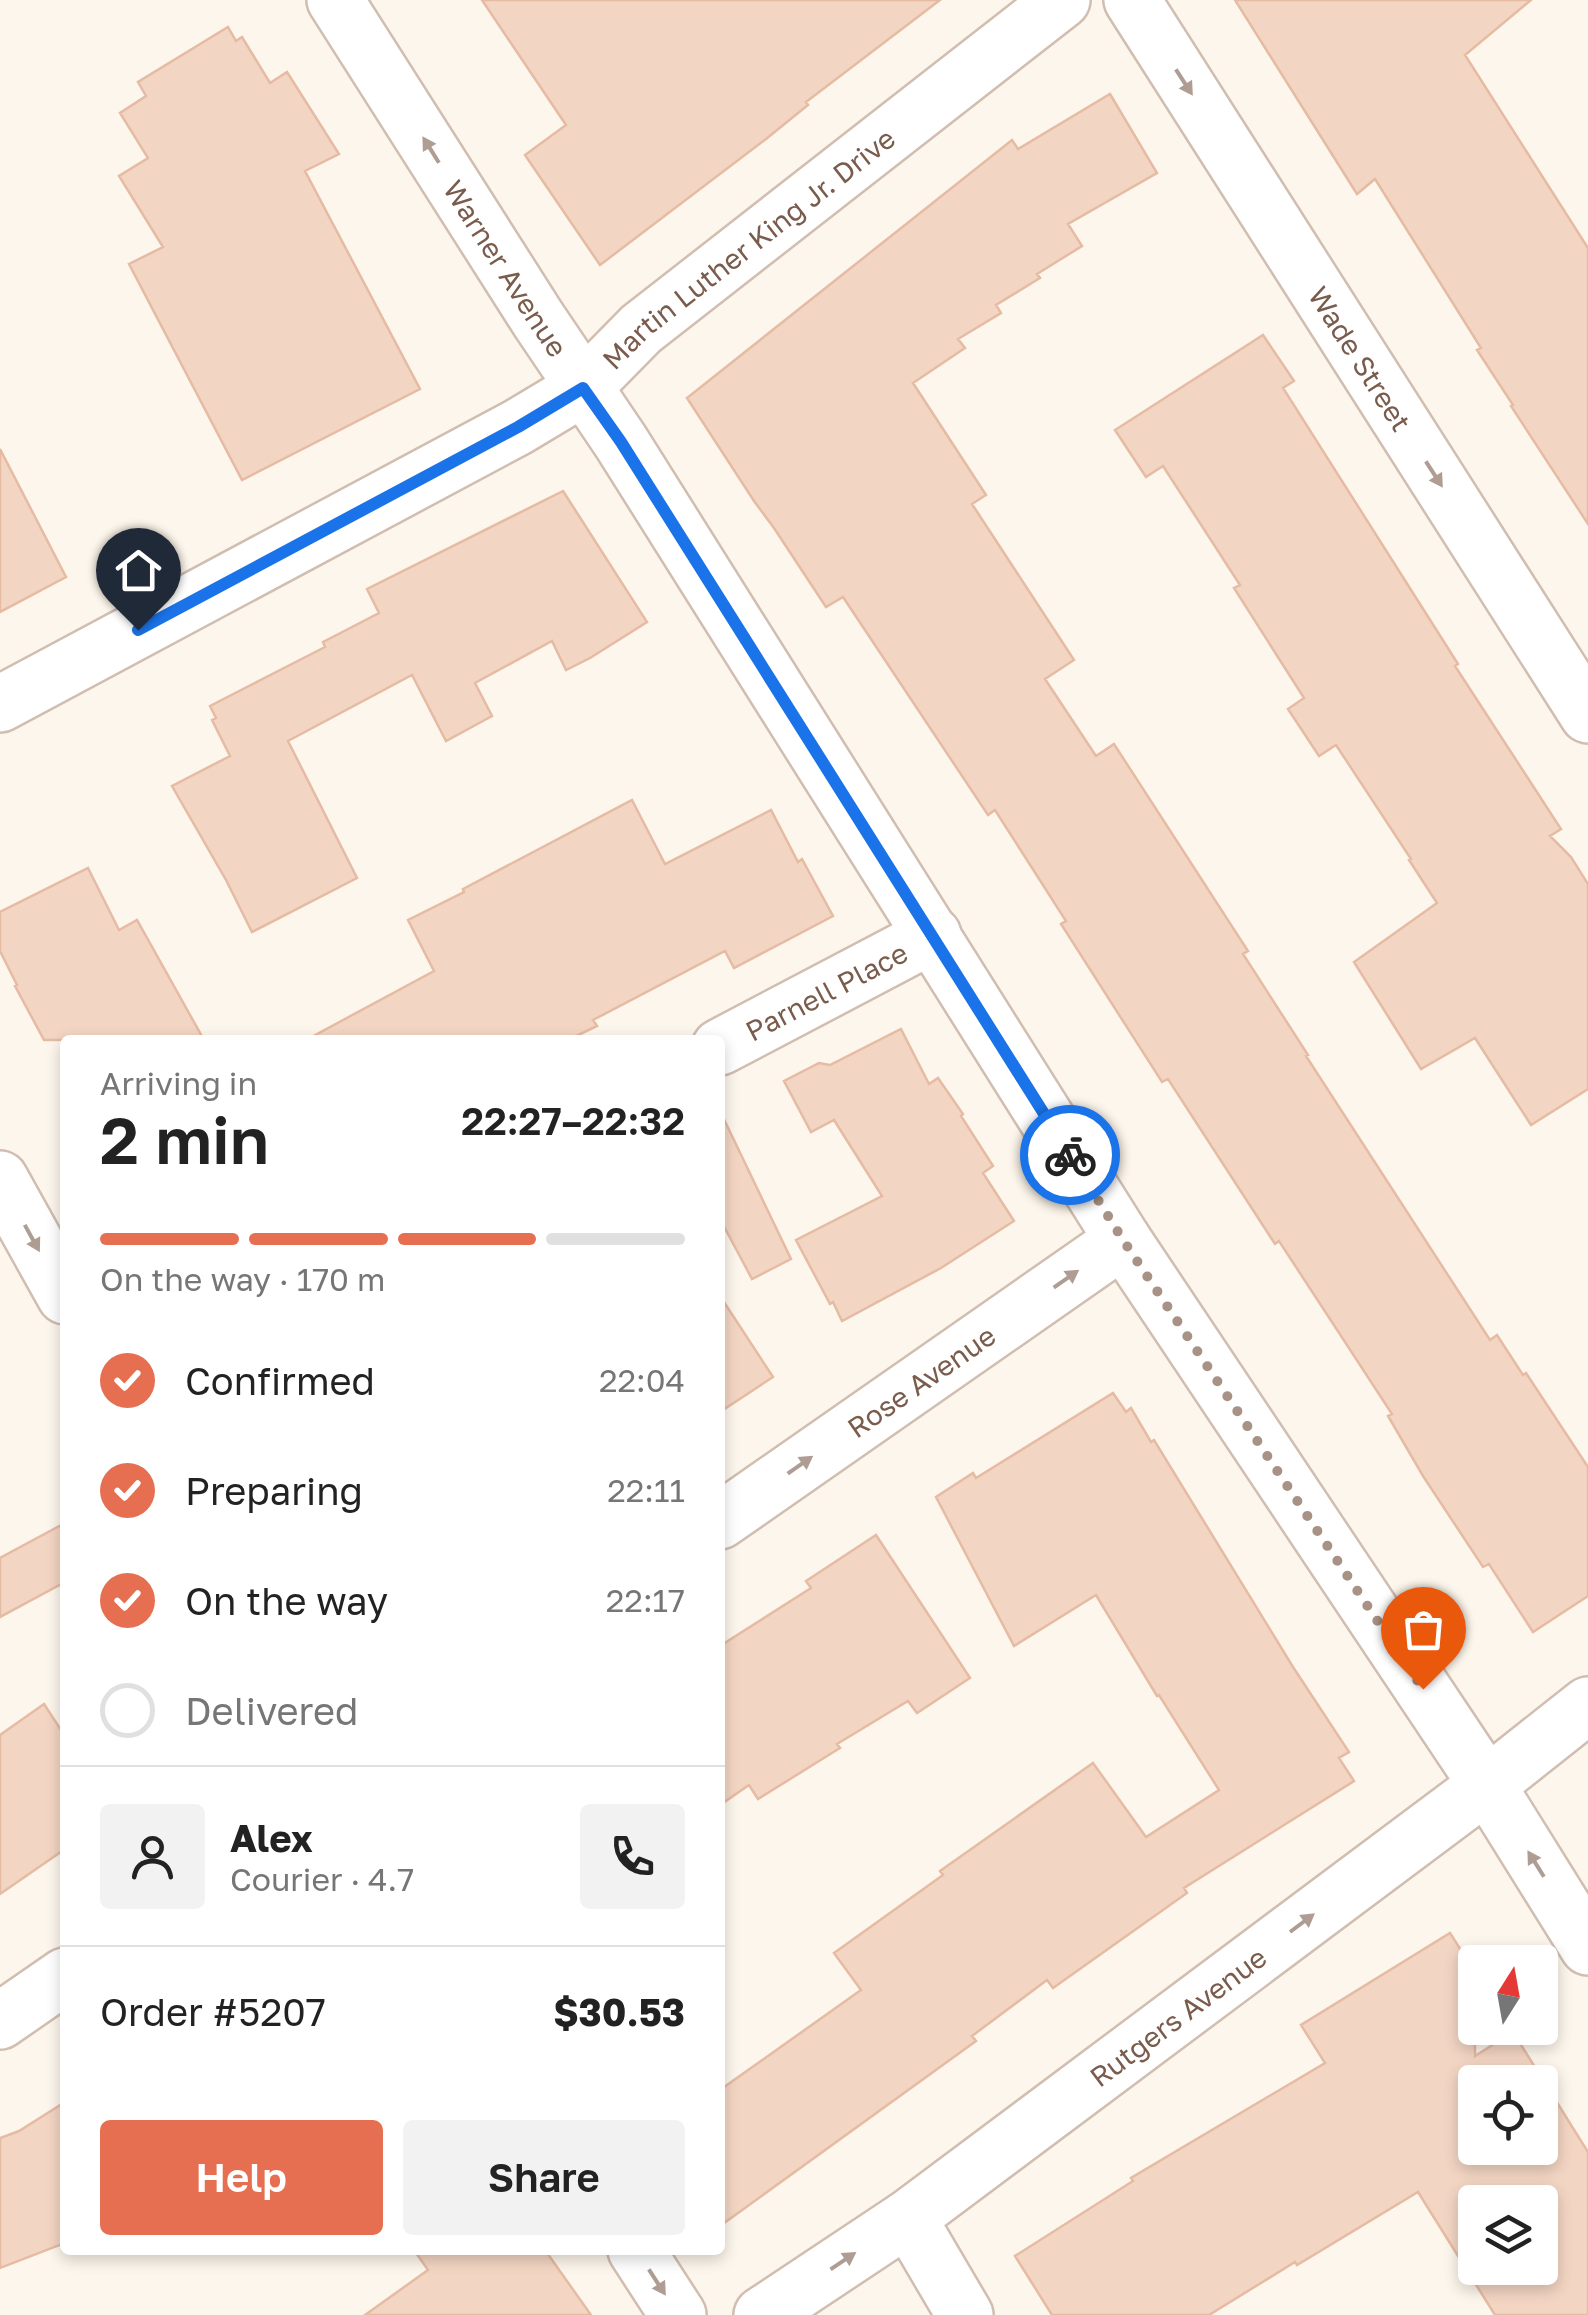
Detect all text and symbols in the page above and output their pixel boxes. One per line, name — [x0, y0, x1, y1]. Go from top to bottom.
one-way arrow — [1175, 68, 1193, 96]
street label: Martin Luther King Jr. Drive — [595, 121, 901, 375]
one-way arrow — [422, 136, 440, 164]
street label: Warner Avenue — [437, 174, 575, 362]
street label: Wade Street — [1302, 280, 1419, 437]
one-way arrow — [1425, 461, 1443, 488]
pin — [96, 528, 181, 631]
icon: home — [111, 543, 166, 598]
street label: Parnell Place — [740, 935, 913, 1047]
text: Arriving in — [100, 1064, 257, 1102]
text: 22:27–22:32 — [461, 1098, 685, 1143]
text: 2 min — [100, 1100, 269, 1178]
courier — [1020, 1105, 1120, 1205]
icon: bike — [1043, 1128, 1098, 1183]
one-way arrow — [23, 1224, 41, 1252]
text: On the way · 170 m — [100, 1260, 385, 1298]
one-way arrow — [1053, 1270, 1080, 1289]
street label: Rose Avenue — [841, 1318, 1001, 1444]
icon: check — [100, 1353, 155, 1408]
text: Confirmed — [185, 1358, 375, 1403]
text: 22:04 — [599, 1361, 685, 1399]
one-way arrow — [787, 1456, 813, 1475]
icon: check — [100, 1463, 155, 1518]
text: Preparing — [185, 1468, 363, 1513]
text: 22:11 — [607, 1471, 685, 1509]
icon: check — [100, 1573, 155, 1628]
text: On the way — [185, 1578, 388, 1623]
text: 22:17 — [606, 1581, 685, 1619]
pin — [1381, 1587, 1466, 1690]
icon: bag — [1396, 1602, 1451, 1657]
text: Delivered — [185, 1688, 358, 1733]
button: person — [100, 1804, 205, 1909]
button: phone — [580, 1804, 685, 1909]
text: Alex — [230, 1815, 313, 1860]
one-way arrow — [1528, 1850, 1546, 1878]
text: Courier · 4.7 — [230, 1860, 414, 1898]
one-way arrow — [1289, 1914, 1315, 1934]
street label: Rutgers Avenue — [1083, 1940, 1272, 2093]
north arrow — [1458, 1945, 1558, 2045]
map controls — [1458, 1945, 1558, 2285]
text: Order #5207 — [100, 1989, 326, 2034]
text: $30.53 — [553, 1989, 685, 2034]
button: locate — [1458, 2065, 1558, 2165]
button: Help — [100, 2120, 383, 2235]
button: Share — [403, 2120, 685, 2235]
button: layers — [1458, 2185, 1558, 2285]
one-way arrow — [829, 2252, 857, 2271]
one-way arrow — [648, 2269, 666, 2296]

